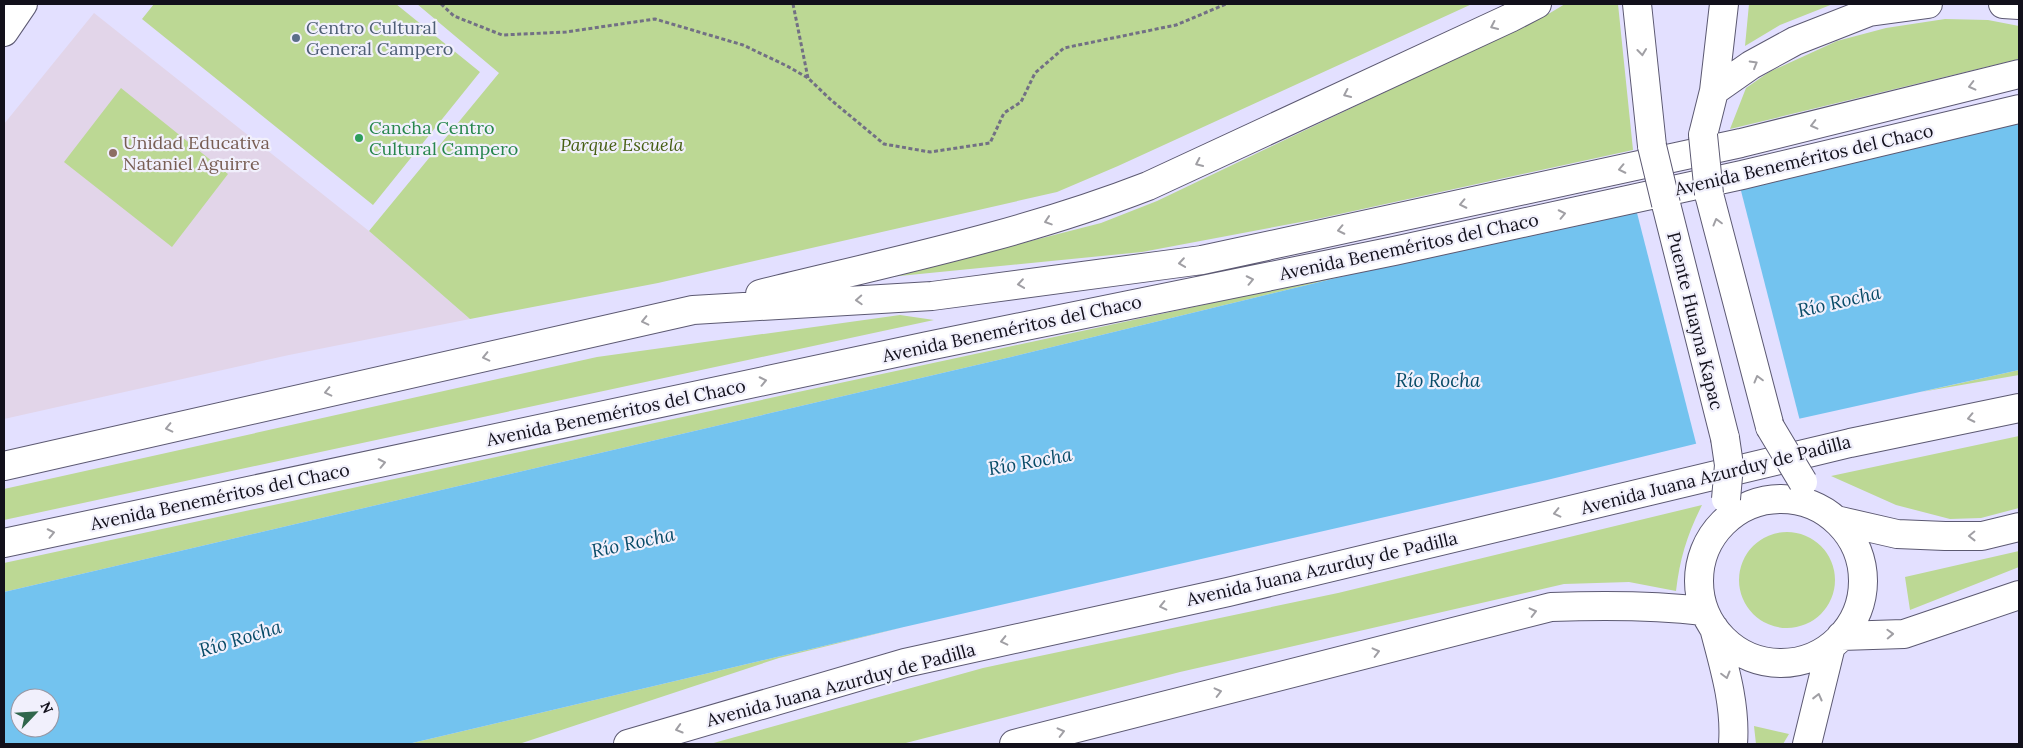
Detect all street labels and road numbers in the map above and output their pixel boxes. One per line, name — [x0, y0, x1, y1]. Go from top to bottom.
street label: Avenida Beneméritos del Chaco — [1671, 119, 1935, 201]
street label: Avenida Beneméritos del Chaco — [1276, 208, 1541, 285]
street label: Puente Huayna Kapac — [1662, 229, 1729, 412]
street label: Avenida Beneméritos del Chaco — [879, 290, 1144, 367]
street label: Avenida Beneméritos del Chaco — [483, 374, 748, 451]
street label: Avenida Juana Azurduy de Padilla — [1578, 430, 1853, 519]
street label: Avenida Beneméritos del Chaco — [87, 458, 352, 535]
street label: Avenida Juana Azurduy de Padilla — [1183, 526, 1460, 611]
street label: Avenida Juana Azurduy de Padilla — [703, 638, 978, 732]

